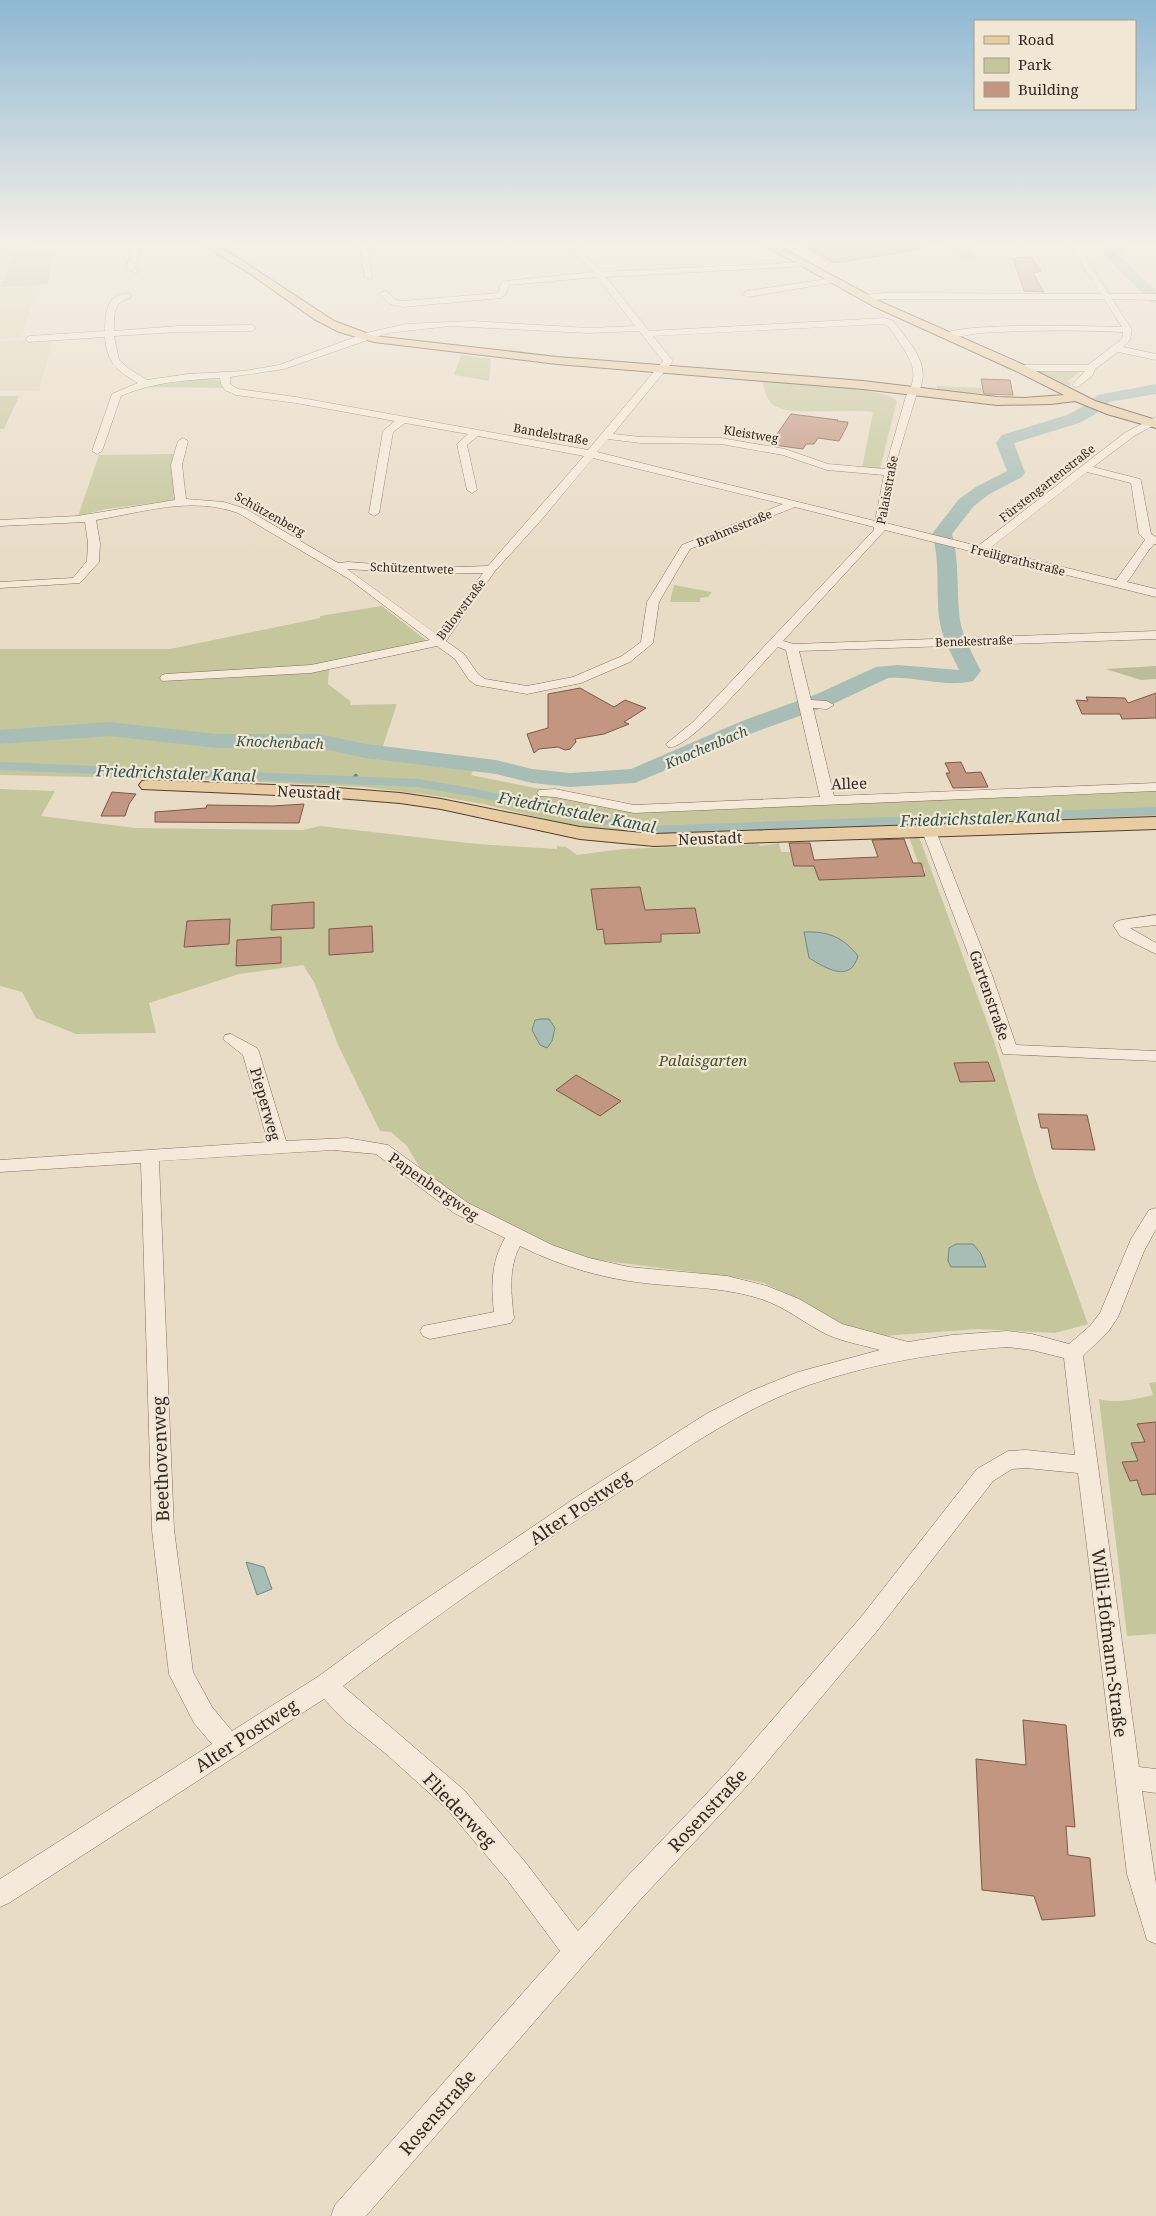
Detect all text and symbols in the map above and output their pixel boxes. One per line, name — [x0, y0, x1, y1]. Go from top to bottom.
legend — [974, 20, 1136, 110]
text: Road — [1018, 29, 1054, 49]
text: Park — [1018, 54, 1052, 74]
text: Building — [1018, 79, 1079, 99]
street label: Bandelstraße — [512, 419, 590, 449]
street label: Kleistweg — [722, 421, 780, 447]
street label: Fürstengartenstraße — [996, 440, 1098, 526]
street label: Palaisstraße — [872, 454, 902, 526]
street label: Schützenberg — [232, 488, 309, 541]
street label: Brahmsstraße — [694, 505, 774, 551]
street label: Freiligrathstraße — [969, 540, 1067, 580]
street label: Schützentwete — [370, 558, 454, 578]
street label: Bülowstraße — [432, 575, 490, 643]
street label: Benekestraße — [935, 631, 1013, 651]
water label: Knochenbach — [661, 721, 751, 773]
water label: Knochenbach — [235, 731, 325, 753]
water label: Friedrichstaler Kanal — [95, 759, 256, 787]
street label: Allee — [831, 772, 867, 794]
street label: Neustadt — [277, 780, 341, 804]
water label: Friedrichstaler Kanal — [495, 786, 658, 838]
water label: Friedrichstaler Kanal — [899, 804, 1060, 832]
street label: Neustadt — [678, 827, 742, 849]
street label: Gartenstraße — [965, 947, 1015, 1043]
park label: Palaisgarten — [658, 1050, 747, 1070]
street label: Pieperweg — [246, 1065, 286, 1143]
street label: Papenbergweg — [385, 1147, 483, 1225]
street label: Beethovenweg — [146, 1395, 174, 1522]
street label: Alter Postweg — [524, 1464, 636, 1550]
street label: Willi-Hofmann-Straße — [1087, 1547, 1133, 1739]
street label: Alter Postweg — [190, 1693, 302, 1777]
street label: Rosenstraße — [662, 1763, 752, 1857]
street label: Fliederweg — [418, 1767, 502, 1853]
street label: Rosenstraße — [393, 2064, 481, 2160]

